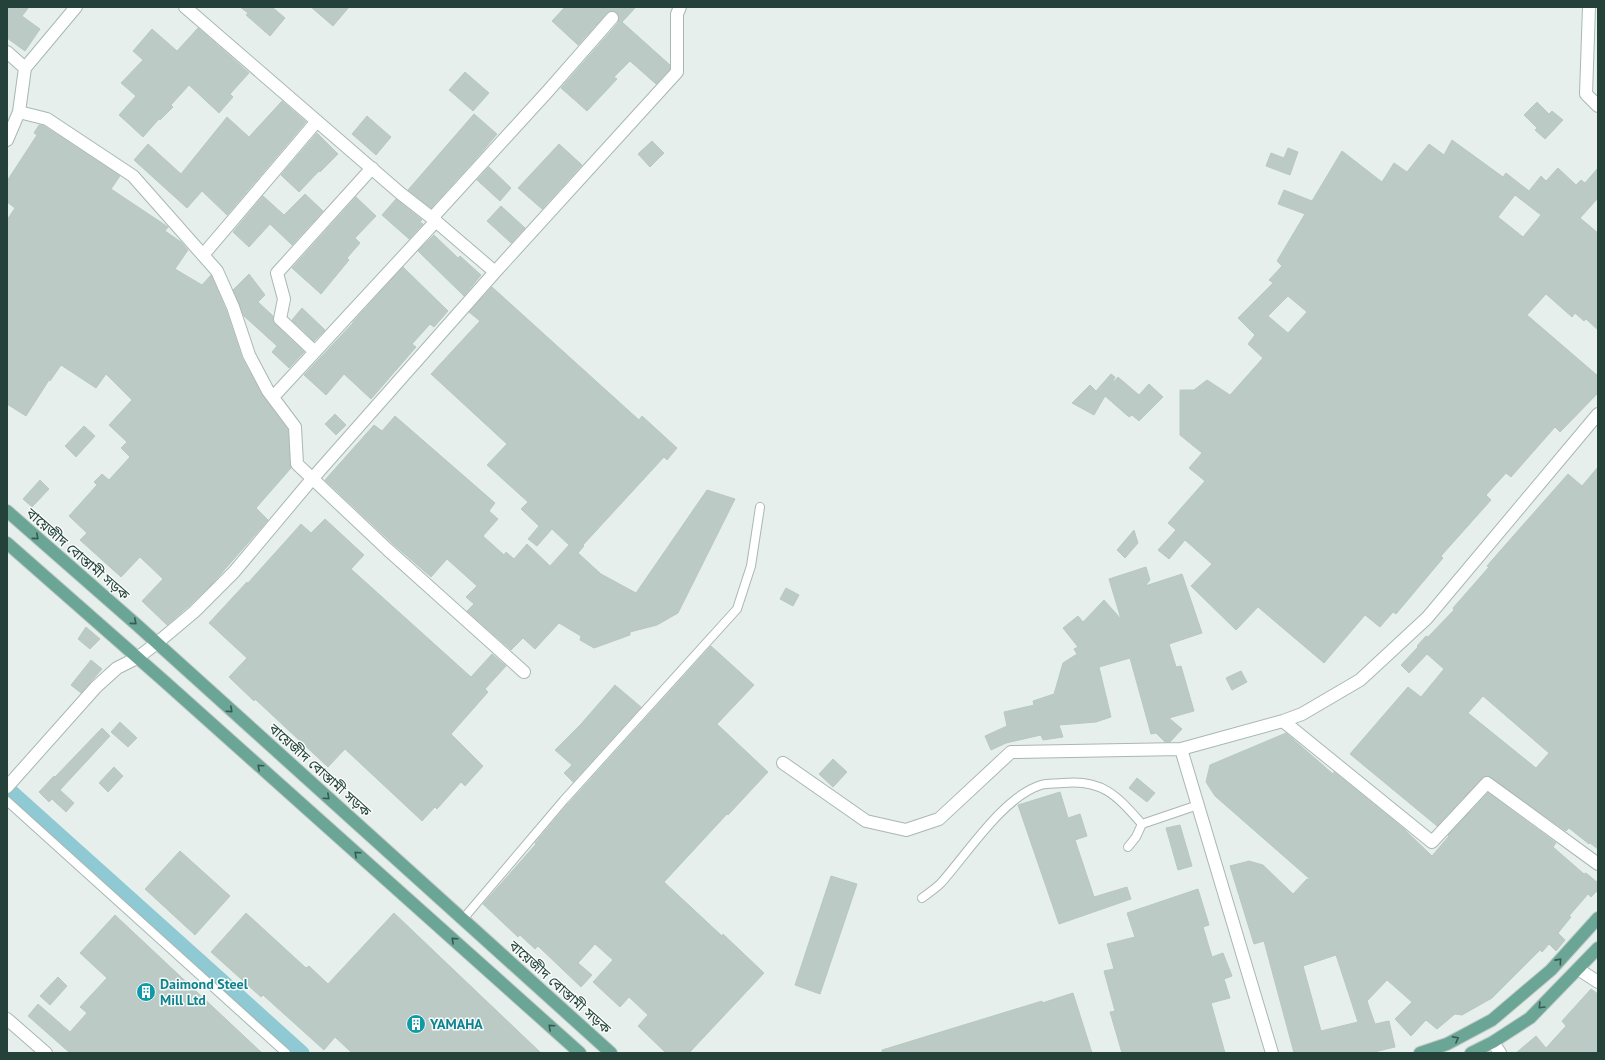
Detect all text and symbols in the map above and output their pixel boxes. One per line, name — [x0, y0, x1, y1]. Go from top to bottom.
street label: বায়েজীদ বোস্তামী সড়ক — [22, 504, 134, 604]
one-way arrow — [32, 532, 39, 539]
one-way arrow — [129, 618, 137, 625]
one-way arrow — [225, 705, 233, 713]
street label: বায়েজীদ বোস্তামী সড়ক — [265, 719, 375, 821]
one-way arrow — [257, 764, 265, 771]
one-way arrow — [322, 792, 330, 800]
one-way arrow — [354, 851, 362, 858]
street label: বায়েজীদ বোস্তামী সড়ক — [505, 936, 615, 1038]
one-way arrow — [451, 938, 459, 945]
one-way arrow — [1555, 958, 1562, 966]
place label: Daimond Steel Mill Ltd — [160, 975, 249, 1009]
building icon: Daimond Steel Mill Ltd — [135, 981, 157, 1003]
one-way arrow — [1539, 1001, 1546, 1009]
building icon: YAMAHA — [405, 1013, 427, 1035]
place label: YAMAHA — [429, 1015, 483, 1033]
one-way arrow — [548, 1025, 555, 1032]
one-way arrow — [1452, 1036, 1459, 1044]

